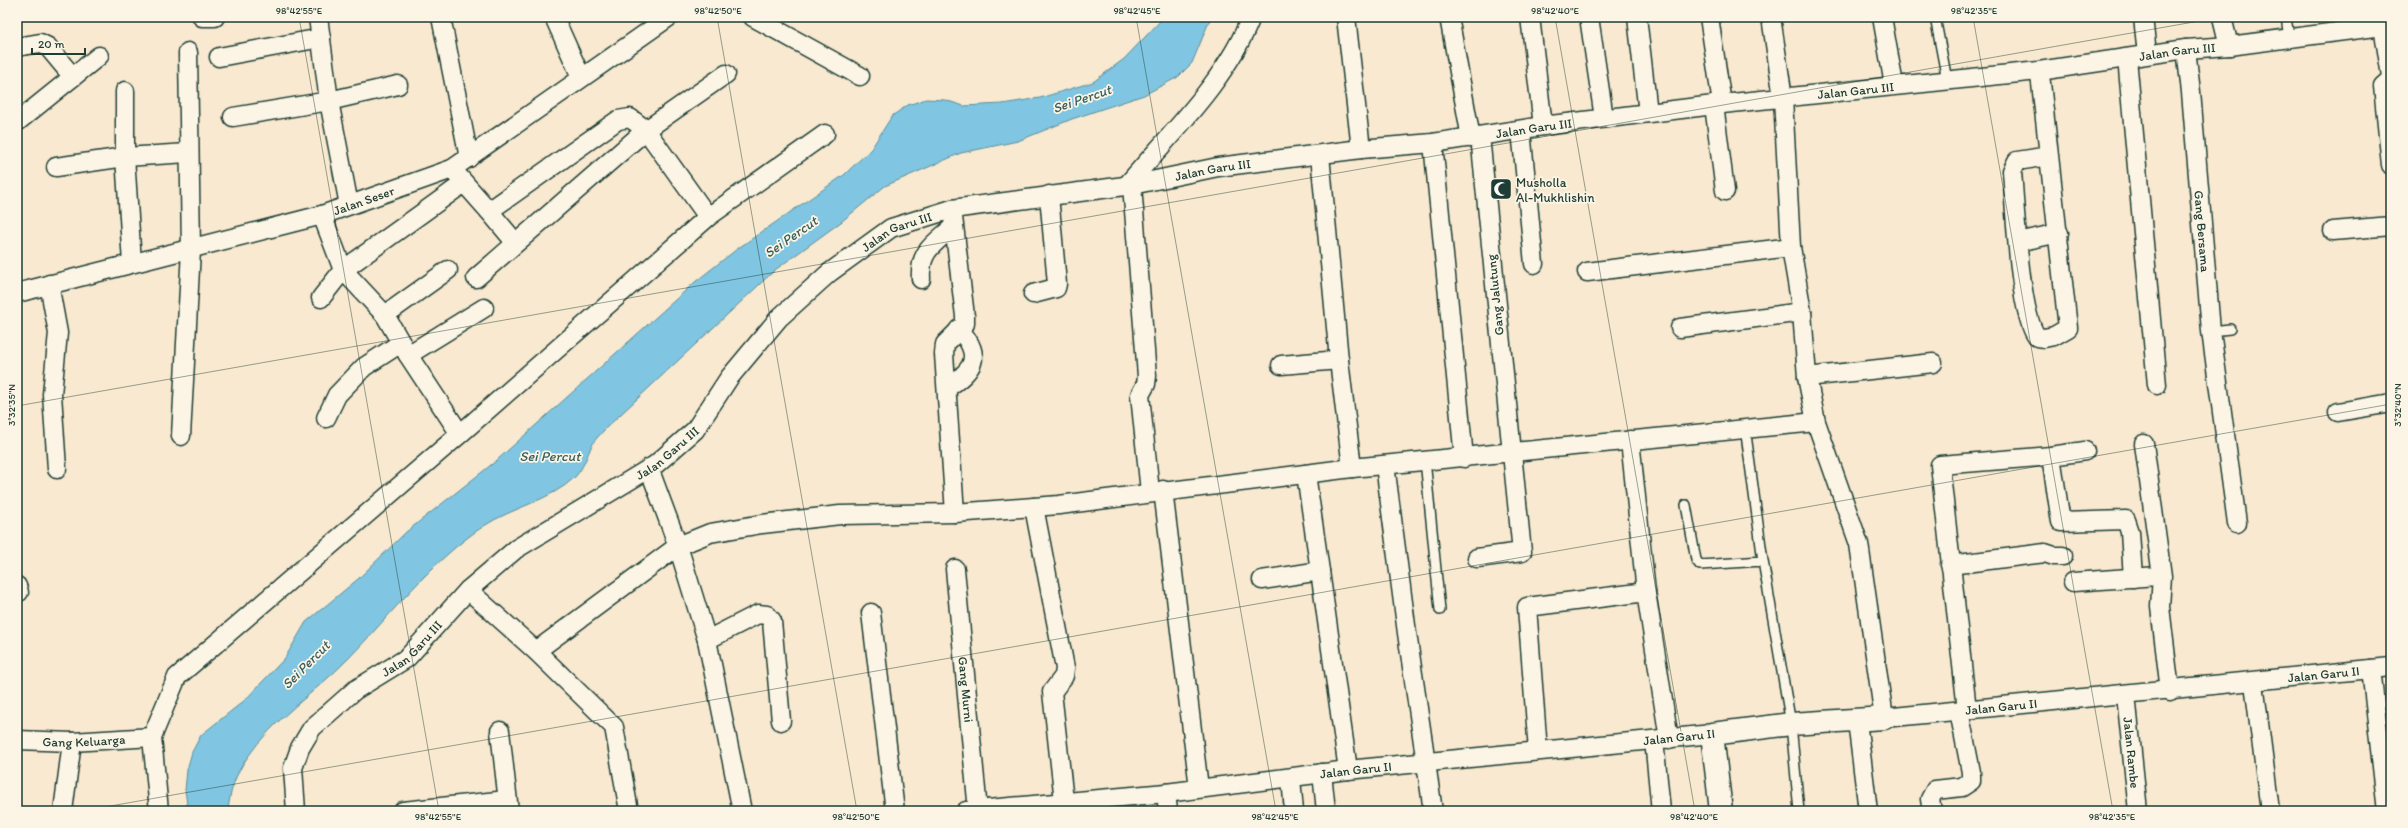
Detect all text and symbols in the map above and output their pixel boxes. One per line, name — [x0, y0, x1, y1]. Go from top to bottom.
text: 98°42'55"E — [276, 4, 323, 17]
text: 98°42'50"E — [694, 4, 742, 17]
text: 98°42'45"E — [1113, 4, 1161, 17]
text: 98°42'40"E — [1531, 4, 1580, 17]
text: 98°42'35"E — [1951, 4, 1998, 17]
scale bar — [32, 30, 85, 56]
text: 20 m — [38, 37, 65, 51]
street label: Jalan Garu III — [2138, 39, 2216, 63]
street label: Jalan Garu III — [1817, 79, 1895, 102]
water label: Sei Percut — [1050, 80, 1115, 117]
street label: Jalan Garu III — [1495, 115, 1573, 141]
street label: Jalan Garu III — [1173, 155, 1252, 183]
place label: Musholla Al-Mukhlishin — [1516, 175, 1595, 205]
mosque icon: Musholla Al-Mukhlishin — [1488, 176, 1514, 202]
street label: Jalan Seser — [331, 182, 397, 218]
street label: Gang Bersama — [2192, 190, 2214, 273]
street label: Jalan Garu III — [859, 208, 934, 254]
water label: Sei Percut — [761, 212, 822, 261]
street label: Gang Jalutung — [1483, 253, 1507, 336]
text: 3°32'40"N — [2391, 383, 2404, 427]
text: 3°32'35"N — [5, 384, 18, 426]
street label: Jalan Garu III — [633, 423, 702, 483]
water label: Sei Percut — [520, 448, 582, 465]
street label: Jalan Garu III — [379, 617, 445, 679]
water label: Sei Percut — [278, 636, 335, 693]
street label: Gang Murni — [956, 656, 977, 723]
street label: Jalan Garu II — [2287, 663, 2360, 685]
street label: Jalan Garu II — [1965, 695, 2038, 717]
street label: Jalan Rambe — [2121, 716, 2143, 789]
street label: Jalan Garu II — [1642, 726, 1716, 748]
street label: Gang Keluarga — [42, 731, 126, 750]
street label: Jalan Garu II — [1319, 758, 1392, 781]
text: 98°42'55"E — [415, 810, 462, 823]
text: 98°42'50"E — [832, 810, 880, 823]
text: 98°42'45"E — [1251, 810, 1299, 823]
text: 98°42'40"E — [1670, 810, 1719, 823]
text: 98°42'35"E — [2089, 810, 2136, 823]

